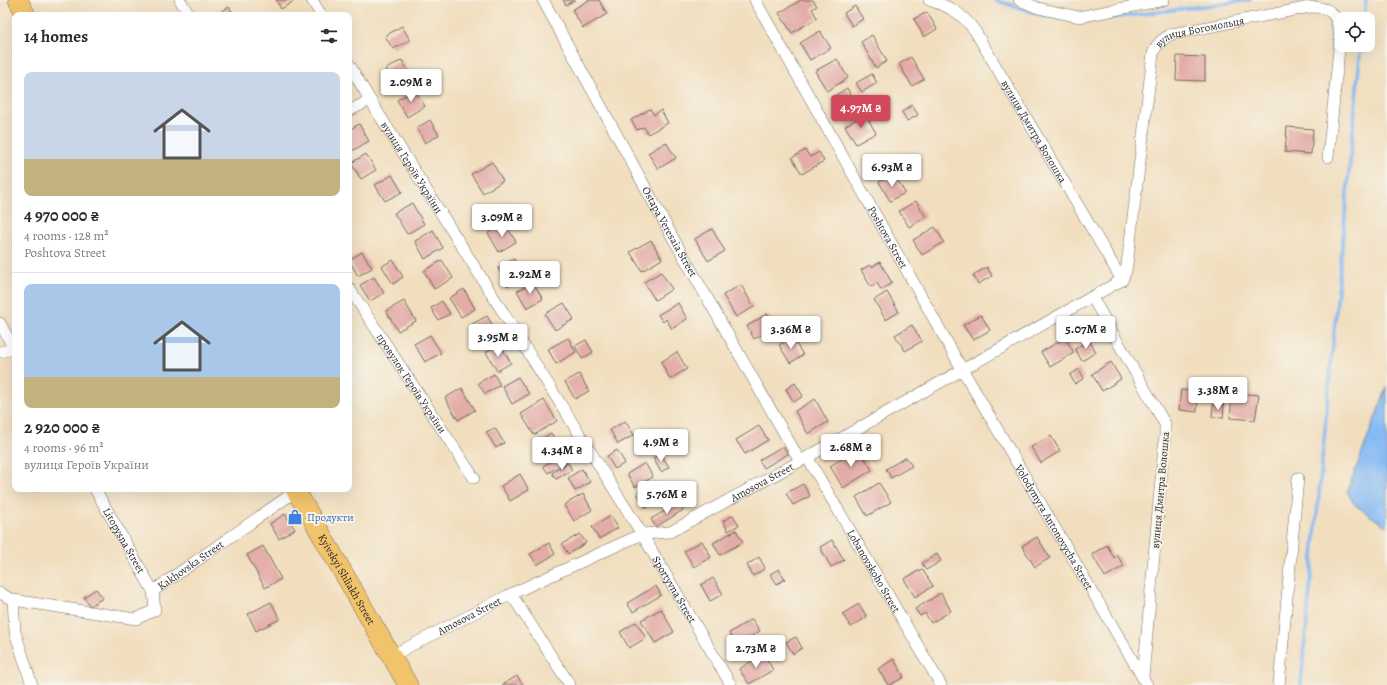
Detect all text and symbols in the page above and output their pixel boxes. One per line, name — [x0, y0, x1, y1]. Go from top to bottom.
map controls — [1335, 12, 1375, 52]
button: locate — [1335, 12, 1375, 52]
street label: вулиця Богомольця — [1151, 13, 1246, 51]
text: 14 homes — [24, 25, 88, 48]
icon: filters — [318, 25, 340, 47]
pin: 2.09M ₴ — [374, 69, 448, 103]
text: 2.09M ₴ — [390, 73, 432, 90]
street label: вулиця Дмитра Волошка — [997, 77, 1070, 187]
pin: 4.97M ₴ — [824, 95, 898, 129]
icon: home — [146, 98, 218, 170]
text: 4.97M ₴ — [840, 99, 882, 116]
street label: вулиця Героїв України — [377, 119, 446, 216]
pin: 6.93M ₴ — [855, 154, 929, 188]
text: 6.93M ₴ — [871, 158, 913, 175]
street label: Ostapa Veresaia Street — [638, 184, 701, 280]
street label: Poshtova Street — [864, 203, 911, 272]
text: 4 970 000 ₴ — [24, 204, 99, 227]
pin: 3.09M ₴ — [465, 204, 539, 238]
text: 3.09M ₴ — [481, 208, 523, 225]
text: 4 rooms · 128 m² — [24, 227, 109, 244]
text: Poshtova Street — [24, 244, 106, 261]
pin: 2.92M ₴ — [493, 261, 567, 295]
text: 2.92M ₴ — [509, 265, 551, 282]
icon: home — [146, 310, 218, 382]
pin: 3.36M ₴ — [754, 316, 828, 350]
pin: 5.07M ₴ — [1049, 316, 1123, 350]
text: 3.36M ₴ — [770, 320, 812, 337]
text: 5.07M ₴ — [1065, 320, 1107, 337]
pin: 3.95M ₴ — [461, 324, 535, 358]
text: 3.95M ₴ — [478, 328, 518, 345]
street label: провулок Героїв України — [373, 331, 450, 436]
pin: 3.38M ₴ — [1181, 377, 1255, 411]
text: 3.38M ₴ — [1197, 381, 1239, 398]
text: 2 920 000 ₴ — [24, 416, 101, 439]
pin: 4.9M ₴ — [628, 429, 694, 463]
street label: вулиця Дмитра Волошка — [1148, 430, 1173, 549]
text: 4.9M ₴ — [643, 433, 679, 450]
pin: 2.68M ₴ — [814, 434, 888, 468]
pin: 4.34M ₴ — [525, 437, 599, 471]
text: 2.68M ₴ — [830, 438, 872, 455]
text: 4 rooms · 96 m² — [24, 439, 104, 456]
text: 4.34M ₴ — [541, 441, 583, 458]
text: вулиця Героїв України — [24, 456, 149, 473]
street label: Amosova Street — [727, 459, 797, 506]
street label: Volodymyra Antonovycha Street — [1011, 461, 1097, 593]
pin: 5.76M ₴ — [630, 481, 704, 515]
text: 5.76M ₴ — [647, 485, 687, 502]
street label: Litopysna Street — [99, 505, 149, 576]
shop icon: Продукти — [286, 508, 304, 526]
place label: Продукти — [307, 510, 354, 525]
street label: Lobanovskoho Street — [843, 527, 904, 616]
street label: Kyivskyi Shliakh Street — [314, 531, 379, 628]
street label: Kakhovska Street — [155, 537, 227, 594]
street label: Sportyvna Street — [649, 553, 700, 626]
street label: Amosova Street — [434, 593, 504, 639]
pin: 2.73M ₴ — [719, 635, 793, 669]
text: 2.73M ₴ — [735, 639, 777, 656]

